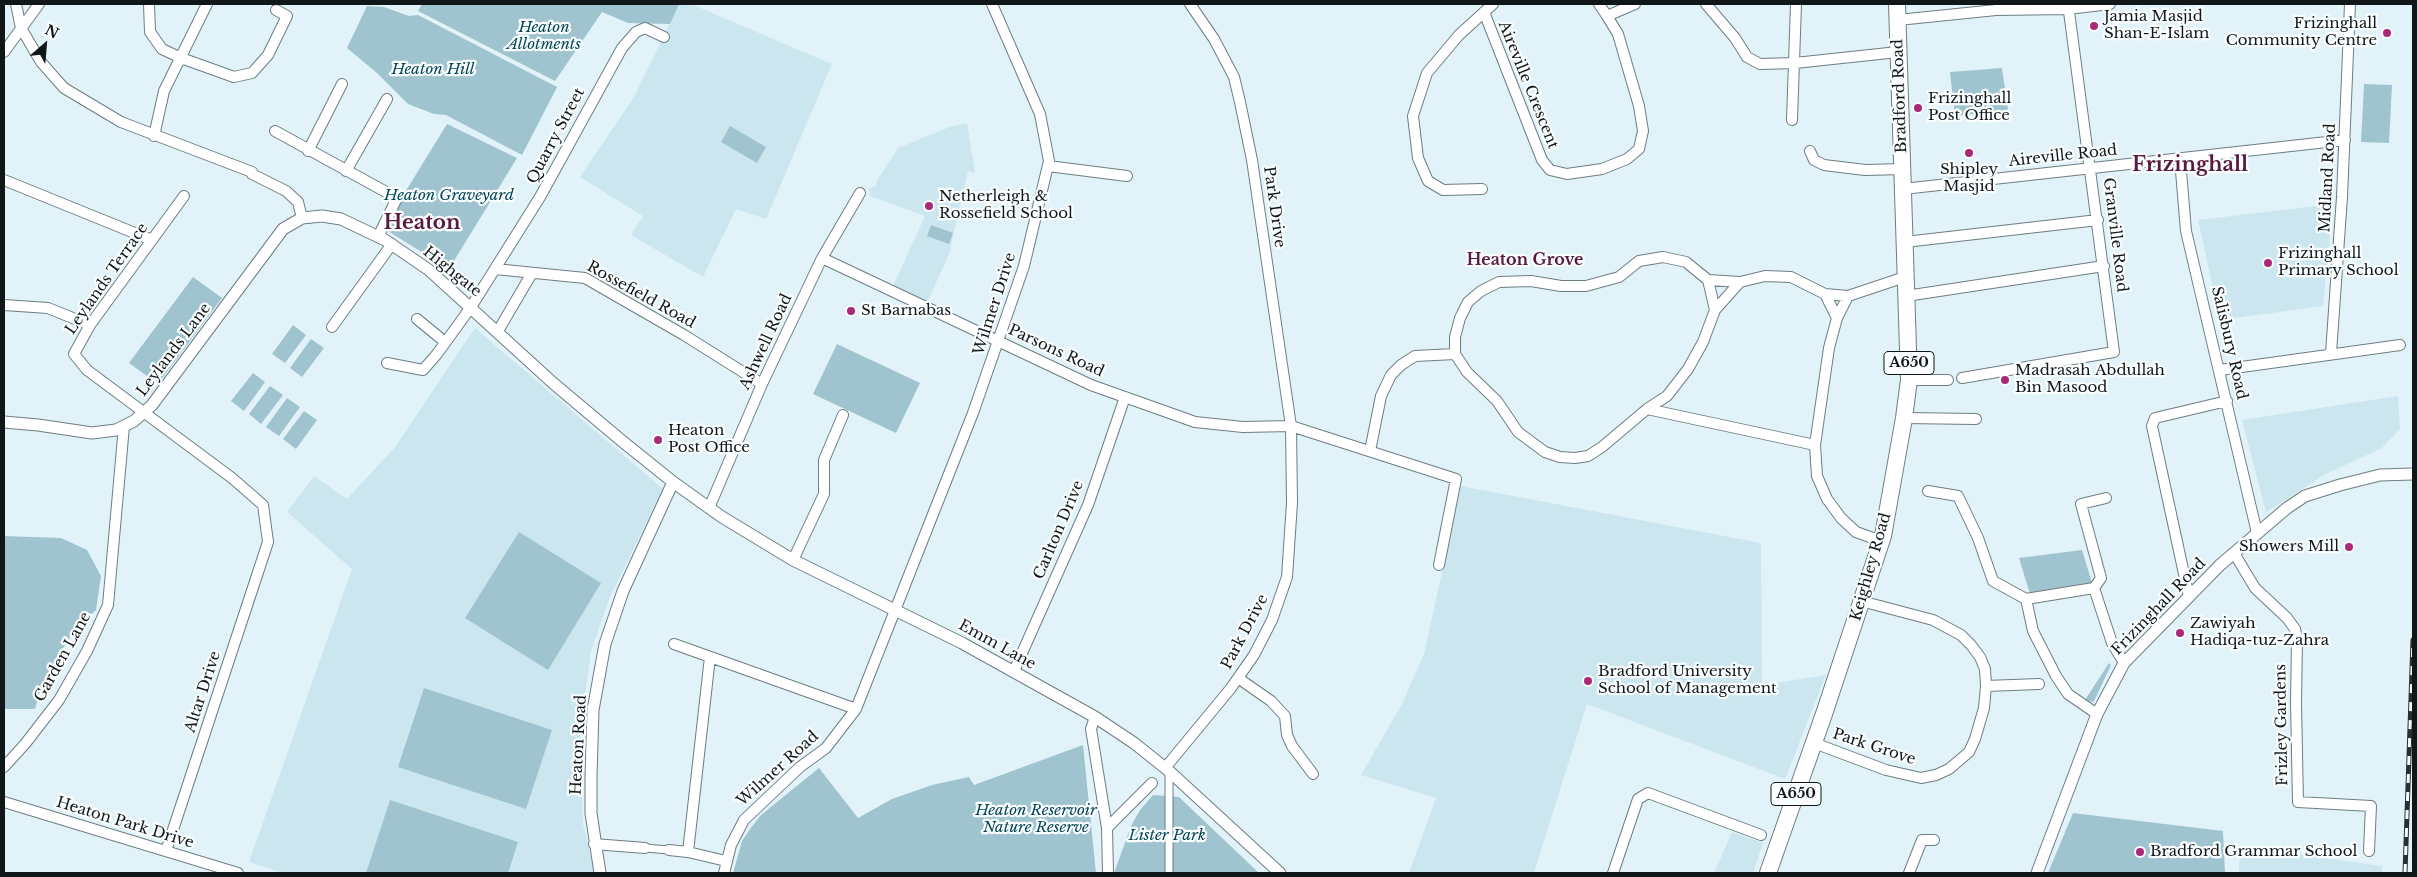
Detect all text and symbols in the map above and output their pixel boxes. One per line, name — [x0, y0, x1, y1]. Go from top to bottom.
place label: Jamia Masjid Shan-E-Islam — [2104, 8, 2209, 43]
place label: Frizinghall Community Centre — [2226, 15, 2377, 50]
park label: Heaton Allotments — [507, 19, 581, 54]
street label: Aireville Crescent — [1494, 19, 1562, 151]
north arrow — [20, 20, 70, 70]
marker: Jamia Masjid Shan-E-Islam — [2088, 20, 2100, 32]
text: N — [42, 21, 62, 43]
marker: Frizinghall Community Centre — [2381, 27, 2393, 39]
street label: Bradford Road — [1889, 39, 1911, 153]
park label: Heaton Hill — [391, 61, 475, 79]
street label: Quarry Street — [523, 85, 589, 187]
place label: Frizinghall Post Office — [1928, 90, 2011, 125]
marker: Frizinghall Post Office — [1912, 102, 1924, 114]
street label: Midland Road — [2316, 123, 2340, 233]
street label: Aireville Road — [2008, 141, 2118, 171]
marker: Shipley Masjid — [1963, 147, 1975, 159]
district label: Frizinghall — [2132, 153, 2248, 177]
place label: Shipley Masjid — [1940, 161, 1998, 196]
street label: Park Drive — [1259, 165, 1289, 249]
street label: Granville Road — [2099, 177, 2131, 293]
park label: Heaton Graveyard — [384, 187, 514, 205]
place label: Netherleigh & Rossefield School — [939, 188, 1073, 223]
marker: Netherleigh & Rossefield School — [923, 200, 935, 212]
district label: Heaton — [383, 211, 461, 235]
street label: Leylands Terrace — [62, 220, 152, 338]
street label: Highgate — [419, 243, 485, 301]
place label: Frizinghall Primary School — [2278, 245, 2399, 280]
district label: Heaton Grove — [1467, 250, 1583, 270]
street label: Wilmer Drive — [970, 251, 1020, 357]
marker: Frizinghall Primary School — [2262, 257, 2274, 269]
street label: Rossefield Road — [584, 258, 698, 332]
street label: Salisbury Road — [2207, 285, 2251, 401]
street label: Ashwell Road — [736, 291, 796, 393]
street label: Leylands Lane — [133, 300, 215, 400]
place label: St Barnabas — [861, 302, 951, 320]
marker: St Barnabas — [845, 305, 857, 317]
street label: Parsons Road — [1005, 321, 1107, 381]
road number: A650 — [1884, 352, 1934, 374]
place label: Madrasah Abdullah Bin Masood — [2015, 362, 2165, 397]
marker: Madrasah Abdullah Bin Masood — [1999, 374, 2011, 386]
place label: Heaton Post Office — [668, 422, 750, 457]
marker: Heaton Post Office — [652, 434, 664, 446]
street label: Carlton Drive — [1030, 478, 1088, 582]
street label: Keighley Road — [1847, 511, 1895, 623]
place label: Showers Mill — [2239, 538, 2339, 556]
marker: Showers Mill — [2343, 541, 2355, 553]
street label: Frizinghall Road — [2108, 555, 2210, 659]
street label: Park Drive — [1218, 592, 1272, 672]
street label: Garden Lane — [31, 609, 95, 705]
place label: Zawiyah Hadiqa-tuz-Zahra — [2190, 615, 2329, 650]
street label: Emm Lane — [955, 616, 1039, 674]
marker: Zawiyah Hadiqa-tuz-Zahra — [2174, 627, 2186, 639]
street label: Altar Drive — [181, 649, 225, 735]
place label: Bradford University School of Management — [1598, 663, 1777, 698]
street label: Frizley Gardens — [2272, 664, 2292, 786]
marker: Bradford University School of Management — [1582, 675, 1594, 687]
street label: Heaton Road — [567, 694, 591, 796]
street label: Park Grove — [1830, 725, 1918, 769]
street label: Wilmer Road — [733, 728, 823, 810]
road number: A650 — [1771, 782, 1821, 806]
street label: Heaton Park Drive — [54, 794, 196, 852]
park label: Heaton Reservoir Nature Reserve — [975, 802, 1097, 837]
park label: Lister Park — [1128, 827, 1206, 845]
place label: Bradford Grammar School — [2150, 843, 2357, 861]
marker: Bradford Grammar School — [2134, 846, 2146, 858]

